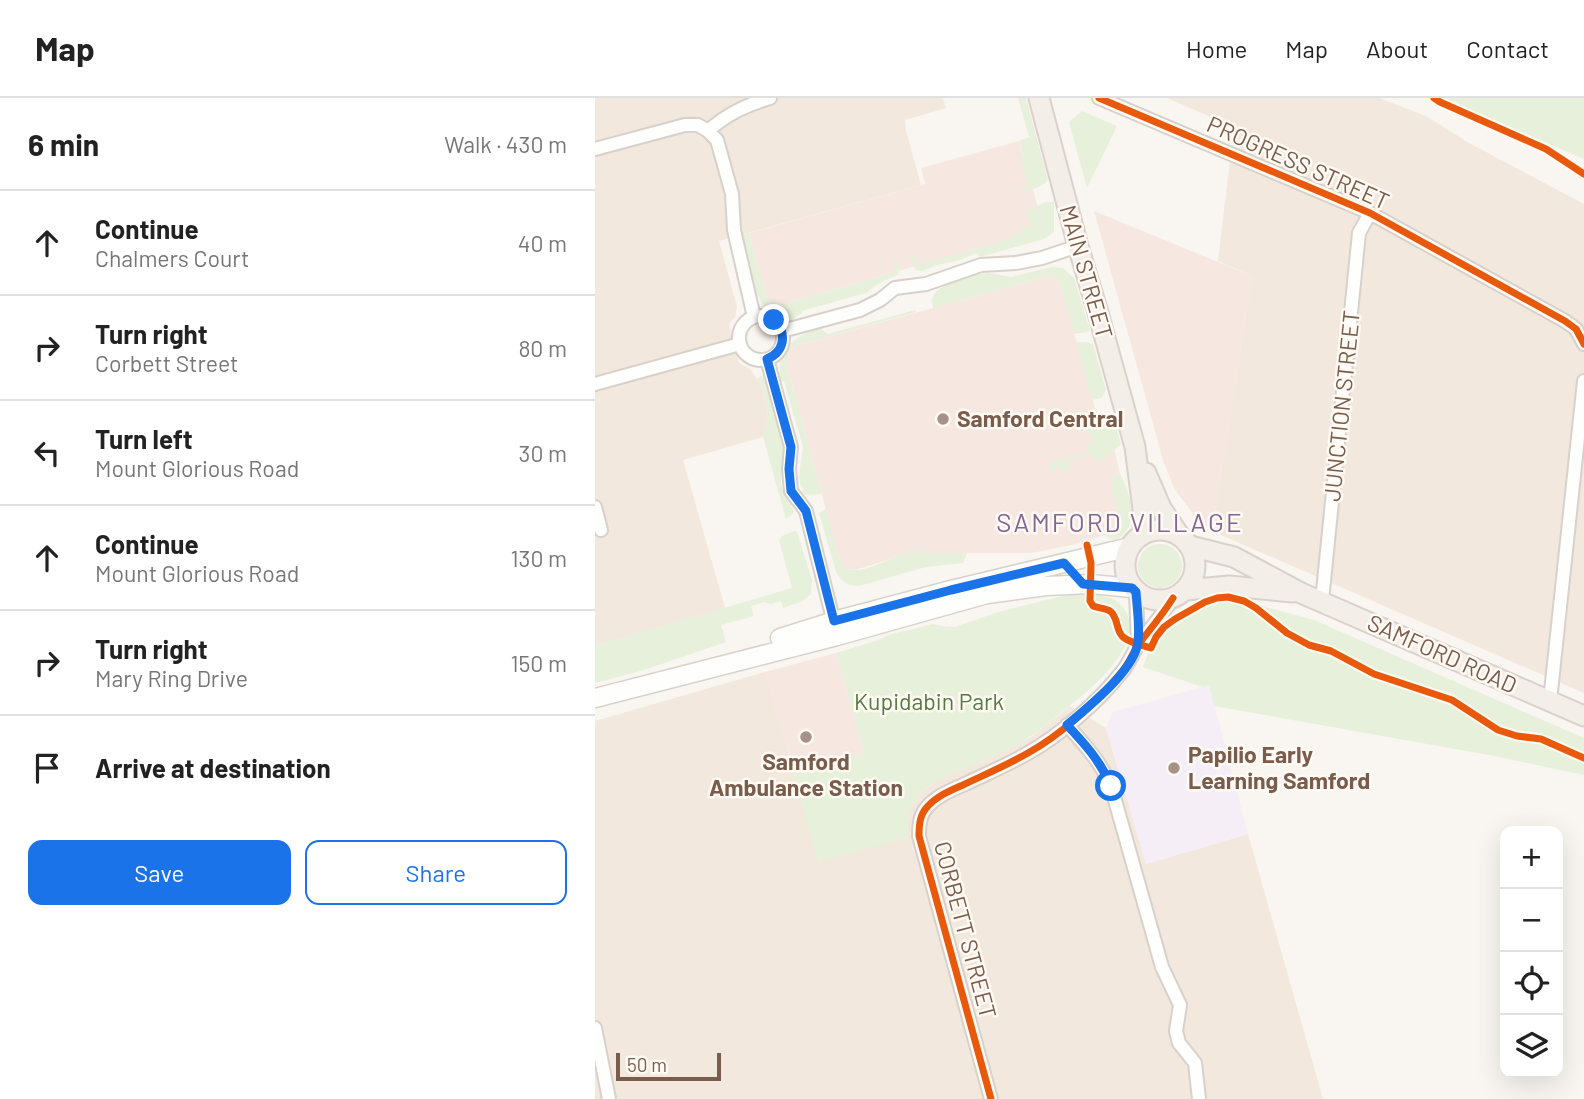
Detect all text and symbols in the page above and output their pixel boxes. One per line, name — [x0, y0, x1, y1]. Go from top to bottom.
text: Map — [35, 28, 95, 68]
text: Home — [1186, 34, 1247, 63]
text: Map — [1285, 34, 1328, 63]
text: About — [1366, 34, 1428, 63]
text: Contact — [1466, 34, 1549, 63]
street label: PROGRESS STREET — [1203, 109, 1394, 215]
text: 6 min — [28, 126, 99, 162]
text: Walk · 430 m — [444, 130, 567, 158]
street label: MAIN STREET — [1055, 202, 1119, 342]
text: Continue — [95, 213, 199, 244]
icon: ahead — [28, 224, 66, 262]
text: 40 m — [518, 229, 567, 257]
text: Chalmers Court — [95, 244, 249, 272]
route end — [758, 304, 789, 335]
street label: JUNCTION STREET — [1317, 309, 1365, 503]
text: Turn right — [95, 318, 208, 349]
icon: right — [28, 329, 66, 367]
text: 80 m — [518, 334, 567, 362]
text: Corbett Street — [95, 349, 238, 377]
place label: Samford Central — [957, 404, 1123, 432]
marker: Samford Central — [935, 411, 951, 427]
text: Turn left — [95, 423, 193, 454]
icon: left — [28, 434, 66, 472]
text: 30 m — [519, 439, 567, 467]
text: Mount Glorious Road — [95, 454, 299, 482]
district label: SAMFORD VILLAGE — [996, 506, 1244, 537]
text: Continue — [95, 528, 199, 559]
icon: ahead — [28, 539, 66, 577]
text: 130 m — [510, 544, 567, 572]
text: Mount Glorious Road — [95, 559, 299, 587]
street label: SAMFORD ROAD — [1363, 608, 1521, 699]
text: Turn right — [95, 633, 208, 664]
icon: right — [28, 644, 66, 682]
text: 150 m — [511, 649, 567, 677]
text: Mary Ring Drive — [95, 664, 248, 692]
park label: Kupidabin Park — [854, 687, 1004, 715]
marker: Samford Ambulance Station — [798, 729, 814, 745]
place label: Papilio Early Learning Samford — [1188, 740, 1370, 794]
place label: Samford Ambulance Station — [709, 747, 903, 801]
icon: arrive — [28, 749, 66, 787]
text: Arrive at destination — [95, 752, 331, 783]
marker: Papilio Early Learning Samford — [1166, 760, 1182, 776]
route start — [1095, 770, 1126, 801]
map controls — [1500, 826, 1563, 1078]
button: + — [1500, 826, 1563, 889]
street label: CORBETT STREET — [929, 838, 1003, 1021]
button: Save — [28, 840, 291, 905]
button: Share — [305, 840, 567, 905]
button: − — [1500, 889, 1563, 952]
button: locate — [1500, 952, 1563, 1015]
button: layers — [1500, 1015, 1563, 1078]
scale bar — [616, 1050, 721, 1082]
text: 50 m — [627, 1053, 667, 1076]

